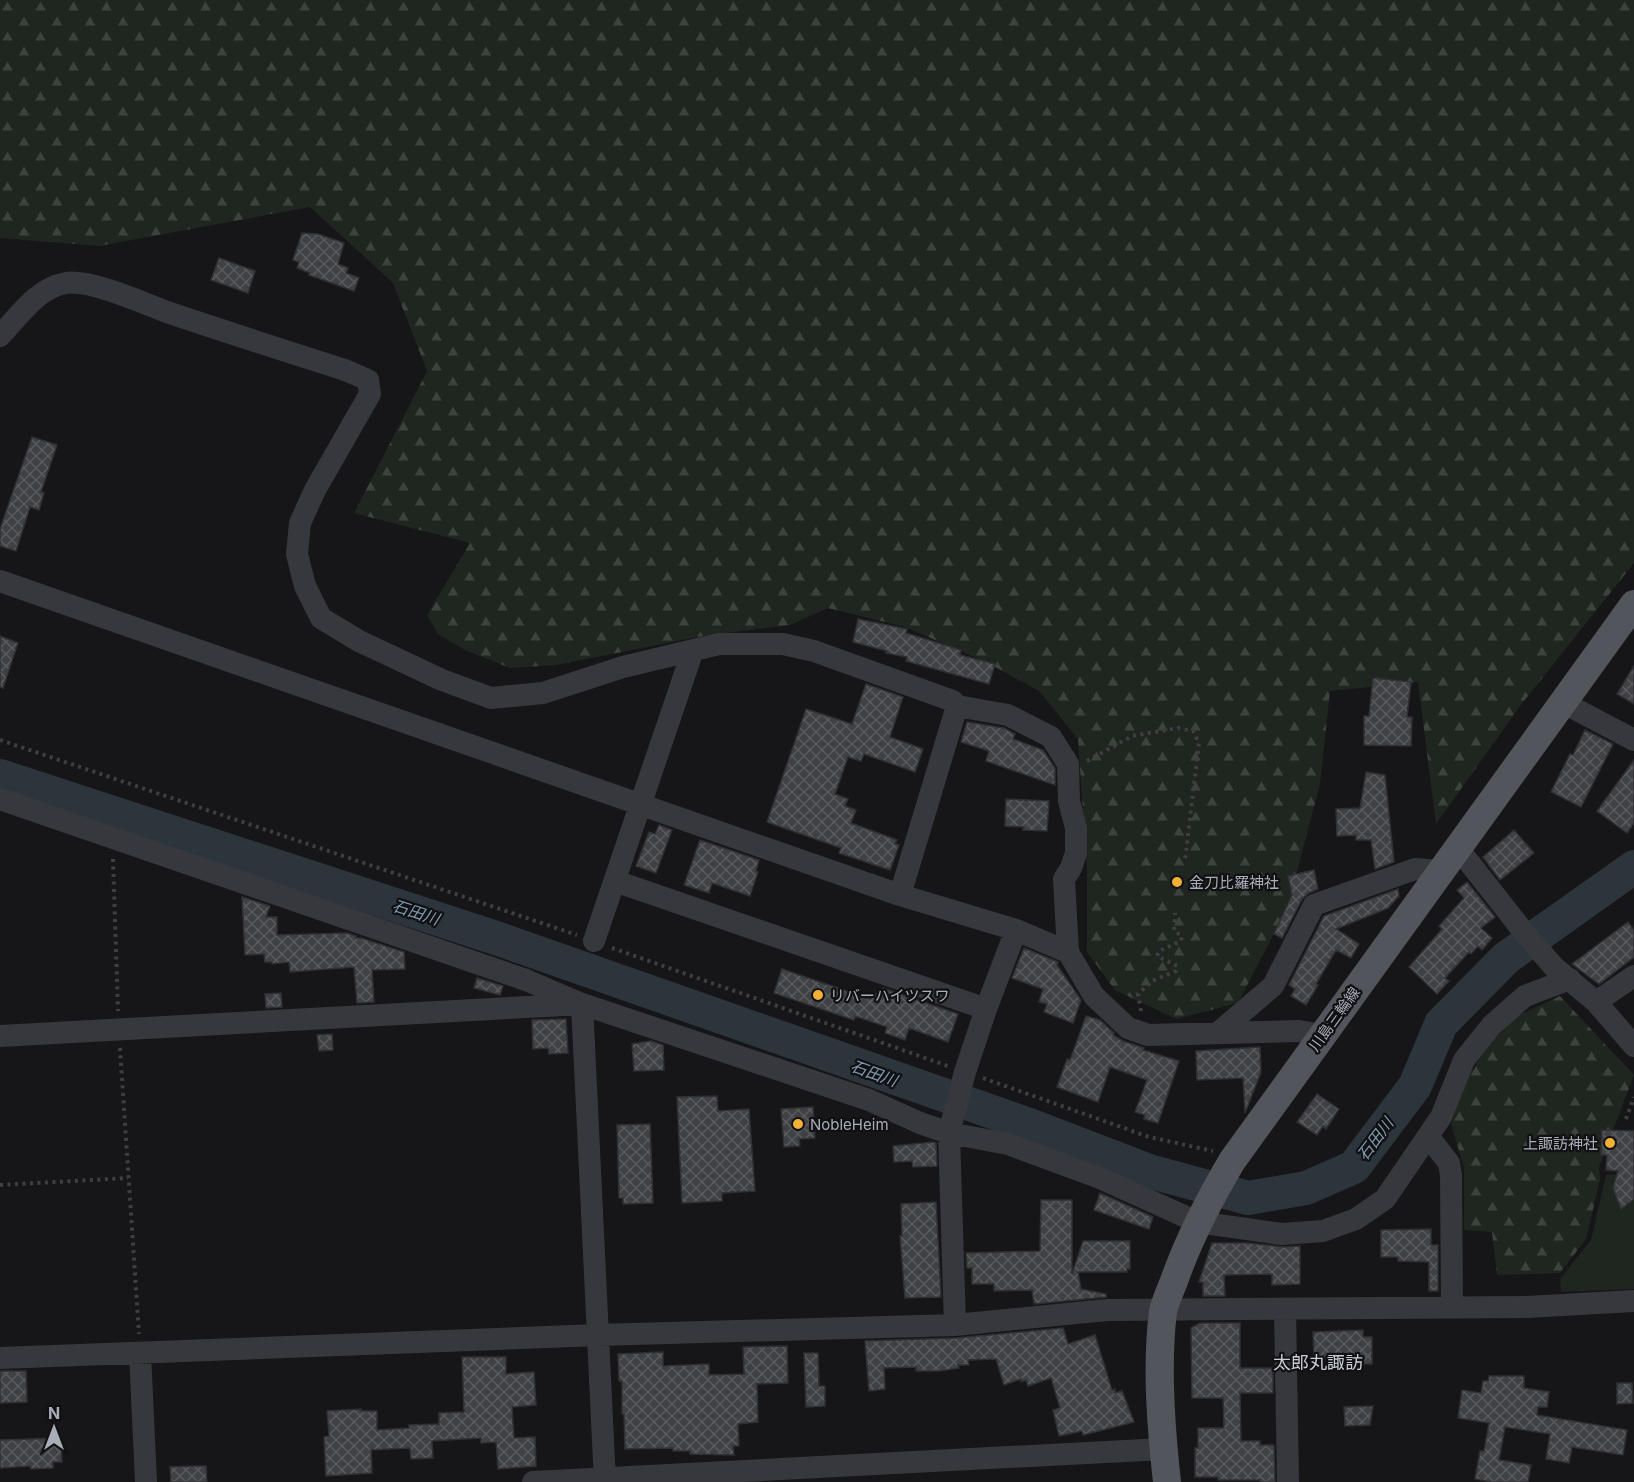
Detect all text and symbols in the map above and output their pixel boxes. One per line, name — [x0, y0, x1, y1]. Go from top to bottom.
place label: 金刀比羅神社 — [1189, 873, 1279, 892]
marker: 金刀比羅神社 — [1170, 875, 1184, 889]
water label: 石田川 — [390, 895, 444, 930]
street label: 川島三輪線 — [1304, 983, 1364, 1055]
place label: リバーハイツスワ — [830, 986, 949, 1005]
marker: リバーハイツスワ — [811, 988, 825, 1002]
water label: 石田川 — [848, 1055, 902, 1091]
water label: 石田川 — [1353, 1112, 1399, 1164]
place label: NobleHeim — [810, 1115, 889, 1134]
marker: NobleHeim — [791, 1117, 805, 1131]
place label: 上諏訪神社 — [1523, 1134, 1598, 1153]
marker: 上諏訪神社 — [1603, 1136, 1617, 1150]
district label: 太郎丸諏訪 — [1273, 1352, 1363, 1373]
north arrow — [24, 1398, 84, 1458]
text: N — [48, 1403, 60, 1423]

